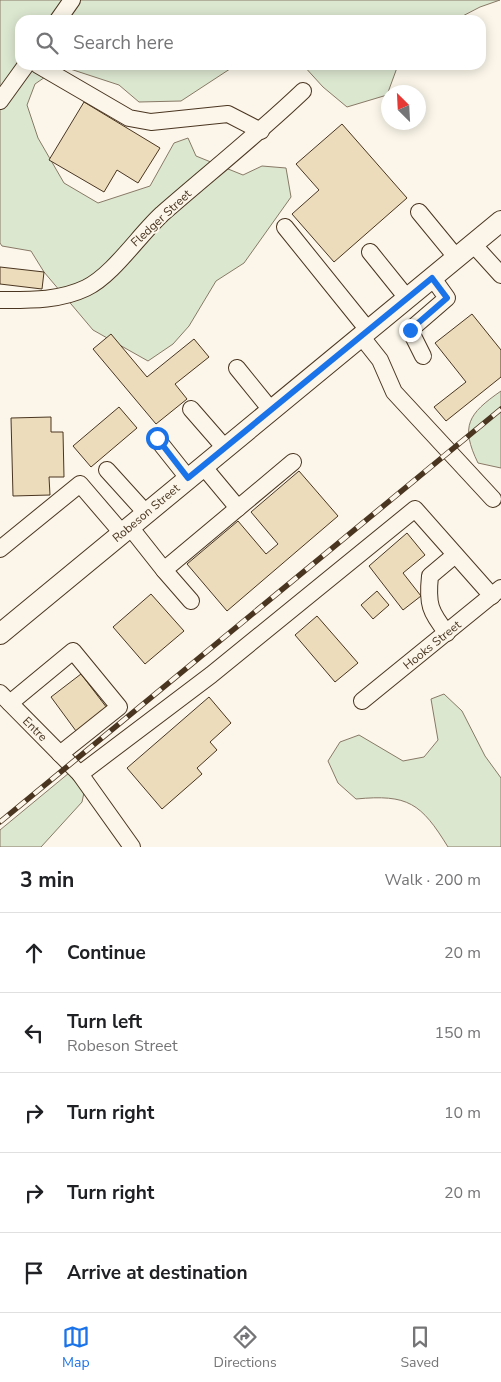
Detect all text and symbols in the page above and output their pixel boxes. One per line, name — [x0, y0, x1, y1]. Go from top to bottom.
search box — [15, 15, 486, 70]
icon: search — [33, 29, 61, 57]
text: Search here — [73, 30, 174, 56]
north arrow — [381, 85, 426, 130]
street label: Fledger Street — [127, 185, 195, 250]
route end — [399, 319, 422, 342]
route start — [146, 427, 169, 450]
street label: Robeson Street — [109, 480, 184, 546]
street label: Hooks Street — [400, 616, 465, 673]
street label: Entre — [19, 713, 51, 745]
text: 3 min — [20, 866, 74, 894]
text: Walk · 200 m — [385, 869, 481, 891]
icon: ahead — [20, 939, 48, 967]
text: Continue — [67, 940, 146, 966]
text: 20 m — [444, 942, 481, 964]
text: Turn left — [67, 1009, 142, 1035]
icon: left — [20, 1019, 48, 1047]
text: 150 m — [434, 1022, 481, 1044]
text: Robeson Street — [67, 1035, 178, 1057]
icon: right — [20, 1099, 48, 1127]
text: Turn right — [67, 1100, 154, 1126]
text: 10 m — [444, 1102, 481, 1124]
icon: right — [20, 1179, 48, 1207]
text: Turn right — [67, 1180, 154, 1206]
text: 20 m — [444, 1182, 481, 1204]
icon: arrive — [20, 1259, 48, 1287]
text: Arrive at destination — [67, 1260, 248, 1286]
tab: Map — [62, 1323, 90, 1372]
tab: Directions — [214, 1323, 277, 1372]
tab: Saved — [400, 1323, 439, 1372]

